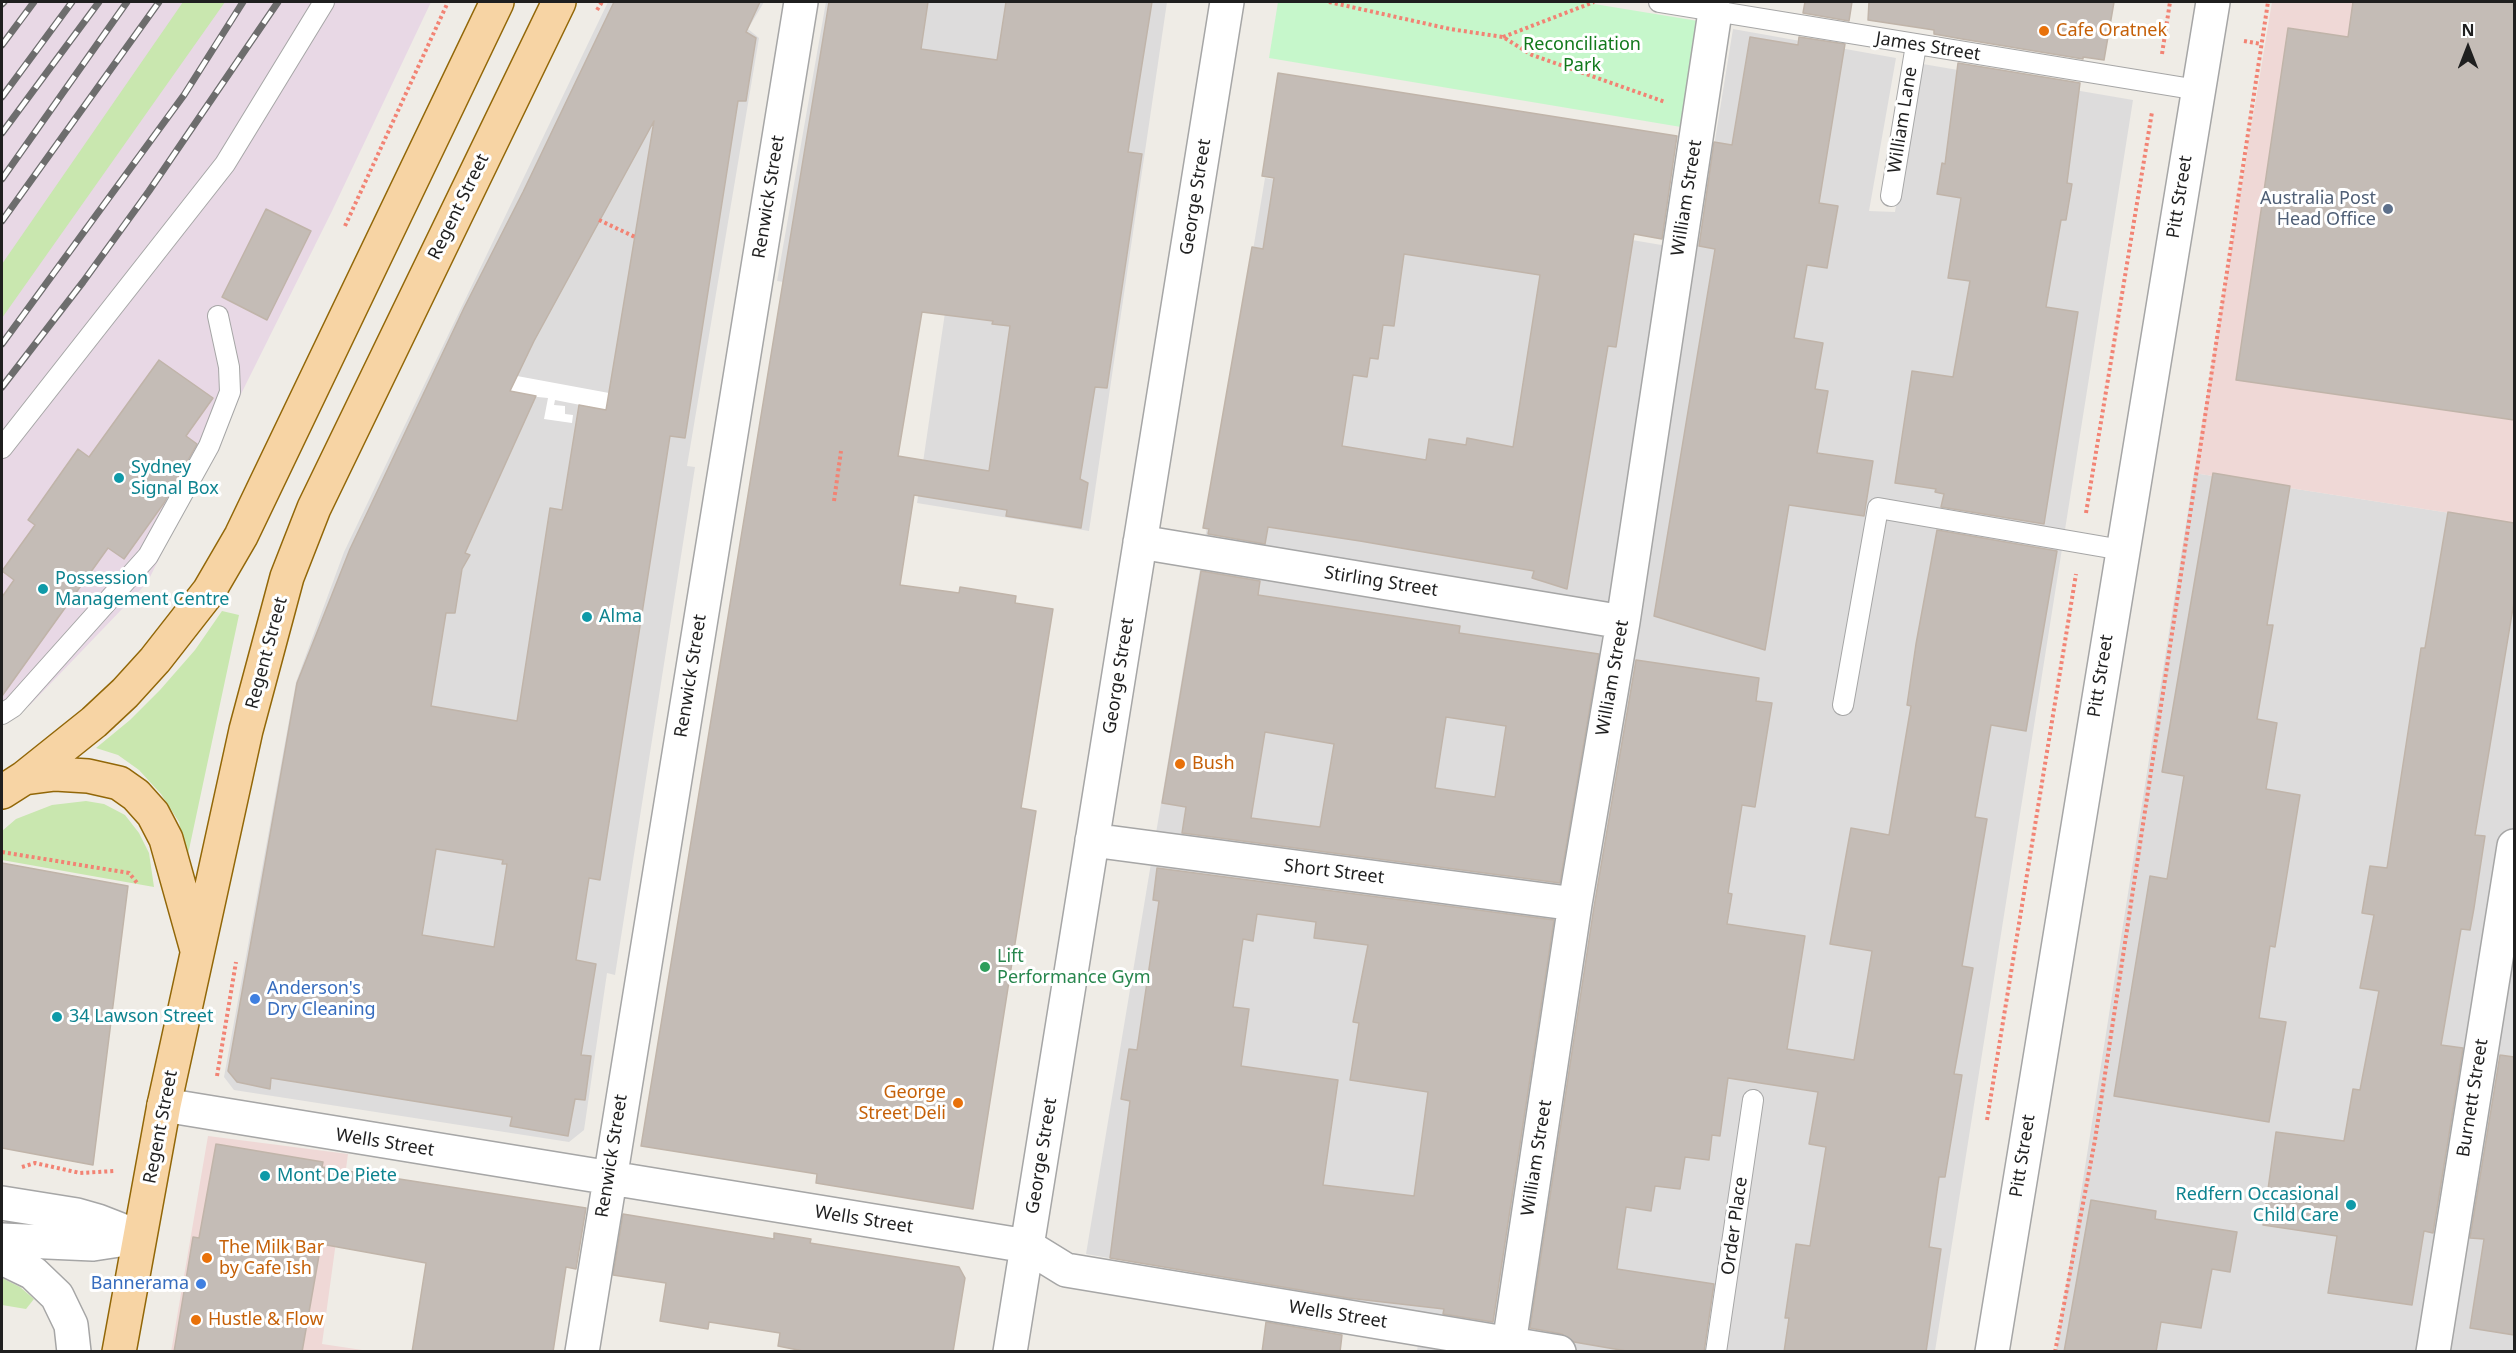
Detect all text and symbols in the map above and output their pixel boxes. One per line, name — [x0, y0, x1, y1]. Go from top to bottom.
north arrow — [2438, 18, 2498, 78]
text: N — [2461, 19, 2475, 41]
place label: Cafe Oratnek — [2056, 20, 2167, 42]
marker: Cafe Oratnek — [2037, 24, 2051, 38]
street label: James Street — [1874, 28, 1982, 66]
park label: Reconciliation Park — [1523, 34, 1641, 76]
street label: William Lane — [1884, 65, 1922, 175]
street label: Renwick Street — [749, 134, 789, 260]
street label: George Street — [1176, 137, 1216, 257]
street label: William Street — [1667, 138, 1707, 258]
street label: Regent Street — [424, 151, 494, 263]
street label: Pitt Street — [2163, 154, 2197, 240]
place label: Australia Post Head Office — [2260, 188, 2376, 230]
marker: Australia Post Head Office — [2381, 202, 2395, 216]
place label: Sydney Signal Box — [131, 457, 219, 500]
marker: Sydney Signal Box — [112, 471, 126, 485]
street label: Stirling Street — [1323, 562, 1439, 602]
place label: Possession Management Centre — [55, 568, 230, 610]
marker: Possession Management Centre — [36, 582, 50, 596]
street label: Regent Street — [242, 595, 292, 711]
place label: Alma — [599, 606, 642, 628]
marker: Alma — [580, 610, 594, 624]
street label: Renwick Street — [671, 613, 711, 739]
street label: George Street — [1099, 616, 1139, 736]
street label: William Street — [1592, 618, 1634, 738]
street label: Pitt Street — [2084, 633, 2118, 719]
place label: Bush — [1192, 753, 1235, 775]
marker: Bush — [1173, 757, 1187, 771]
street label: Short Street — [1283, 855, 1385, 889]
place label: Lift Performance Gym — [997, 946, 1151, 988]
marker: Lift Performance Gym — [978, 960, 992, 974]
place label: Anderson's Dry Cleaning — [267, 978, 376, 1020]
marker: Anderson's Dry Cleaning — [248, 992, 262, 1006]
place label: 34 Lawson Street — [69, 1006, 214, 1028]
marker: 34 Lawson Street — [50, 1010, 64, 1024]
street label: Burnett Street — [2453, 1037, 2493, 1159]
street label: Regent Street — [139, 1068, 183, 1186]
place label: George Street Deli — [858, 1082, 946, 1124]
street label: Renwick Street — [592, 1093, 632, 1219]
marker: George Street Deli — [951, 1096, 965, 1110]
street label: George Street — [1022, 1096, 1062, 1216]
street label: William Street — [1517, 1098, 1557, 1218]
street label: Pitt Street — [2006, 1113, 2040, 1199]
street label: Wells Street — [334, 1125, 436, 1161]
place label: Mont De Piete — [277, 1165, 397, 1187]
marker: Mont De Piete — [258, 1169, 272, 1183]
street label: Order Place — [1717, 1176, 1753, 1276]
place label: Redfern Occasional Child Care — [2176, 1184, 2339, 1226]
marker: Redfern Occasional Child Care — [2344, 1198, 2358, 1212]
street label: Wells Street — [813, 1202, 915, 1238]
place label: The Milk Bar by Cafe Ish — [219, 1237, 324, 1280]
marker: The Milk Bar by Cafe Ish — [200, 1251, 214, 1265]
place label: Bannerama — [91, 1273, 189, 1295]
marker: Bannerama — [194, 1277, 208, 1291]
street label: Wells Street — [1287, 1297, 1389, 1333]
place label: Hustle & Flow — [208, 1309, 324, 1331]
marker: Hustle & Flow — [189, 1313, 203, 1327]

